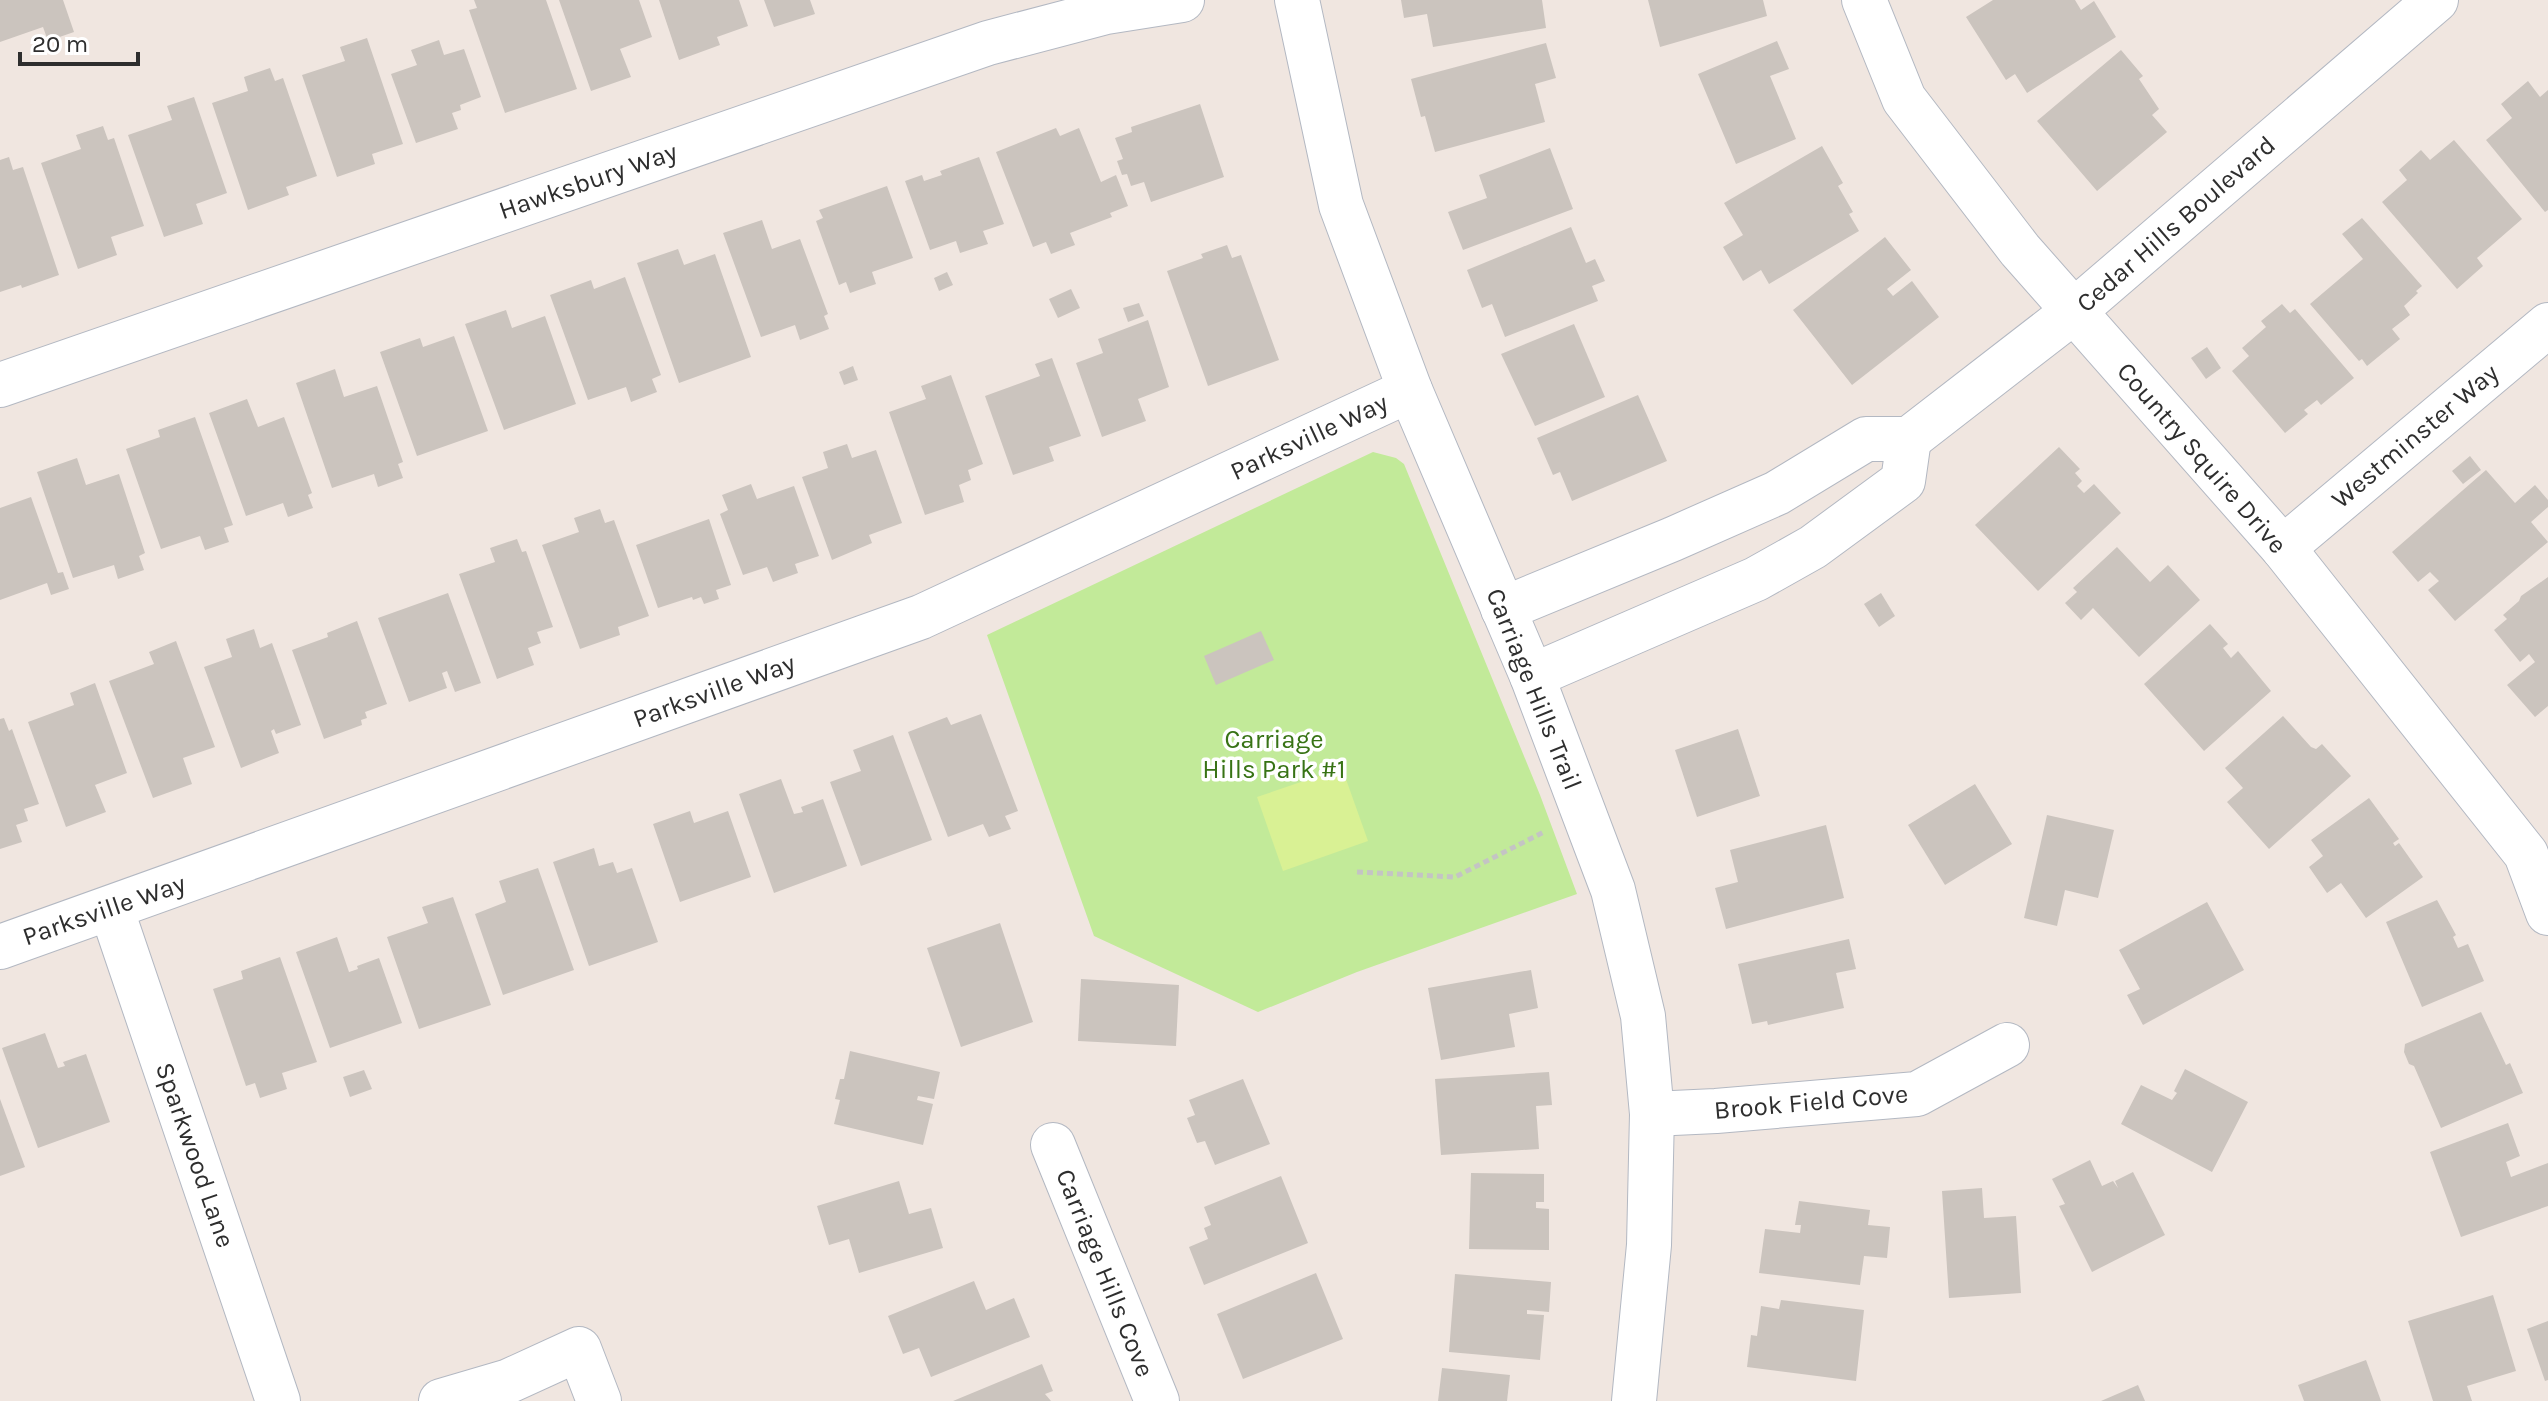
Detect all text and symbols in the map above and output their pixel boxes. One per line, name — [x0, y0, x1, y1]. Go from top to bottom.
scale bar — [20, 16, 138, 66]
text: 20 m — [32, 30, 88, 58]
street label: Cedar Hills Boulevard — [2070, 129, 2282, 319]
street label: Hawksbury Way — [495, 136, 681, 226]
street label: Country Squire Drive — [2111, 356, 2293, 560]
street label: Westminster Way — [2325, 357, 2505, 515]
street label: Parksville Way — [1225, 387, 1393, 487]
street label: Carriage Hills Trail — [1479, 584, 1589, 794]
street label: Parksville Way — [629, 647, 799, 735]
park label: Carriage Hills Park #1 — [1202, 724, 1346, 785]
street label: Parksville Way — [19, 868, 189, 952]
street label: Sparkwood Lane — [149, 1058, 241, 1252]
street label: Brook Field Cove — [1713, 1078, 1909, 1126]
street label: Carriage Hills Cove — [1049, 1165, 1161, 1381]

